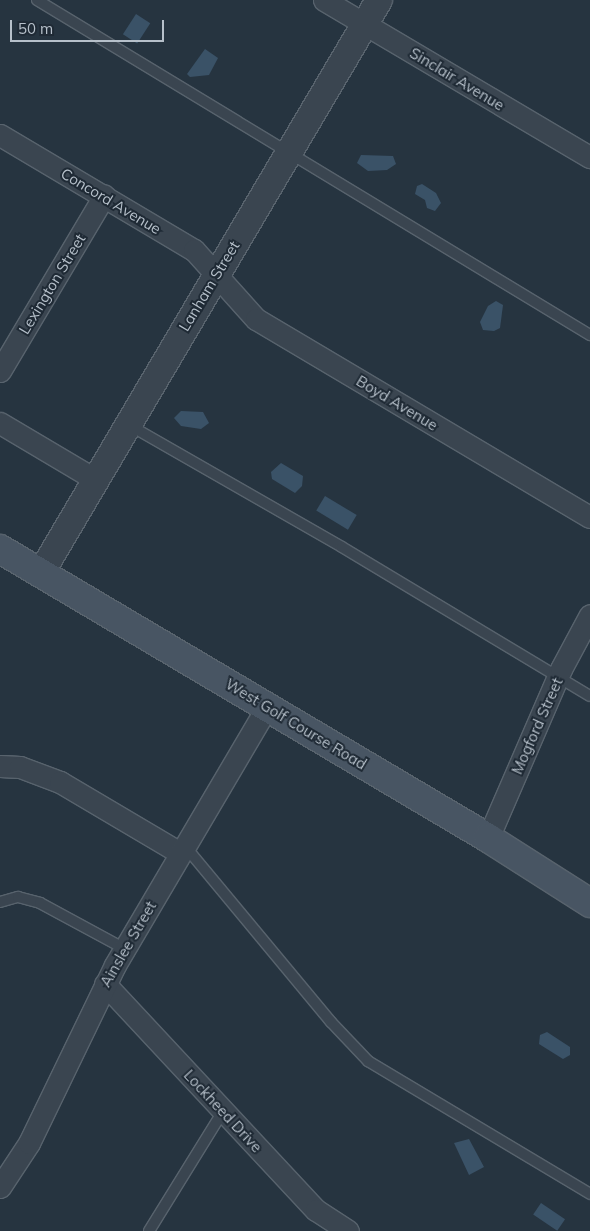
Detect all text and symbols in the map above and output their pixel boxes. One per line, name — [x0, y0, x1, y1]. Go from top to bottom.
scale bar — [12, 10, 166, 42]
text: 50 m — [18, 19, 53, 38]
street label: Sinclair Avenue — [407, 44, 507, 114]
street label: Concord Avenue — [58, 164, 164, 238]
street label: Lexington Street — [15, 231, 89, 337]
street label: Lanham Street — [175, 238, 243, 334]
street label: Boyd Avenue — [353, 372, 441, 434]
street label: West Golf Course Road — [222, 675, 370, 773]
street label: Mogford Street — [508, 675, 566, 777]
street label: Ainslee Street — [96, 898, 160, 990]
street label: Lockheed Drive — [180, 1066, 266, 1156]

